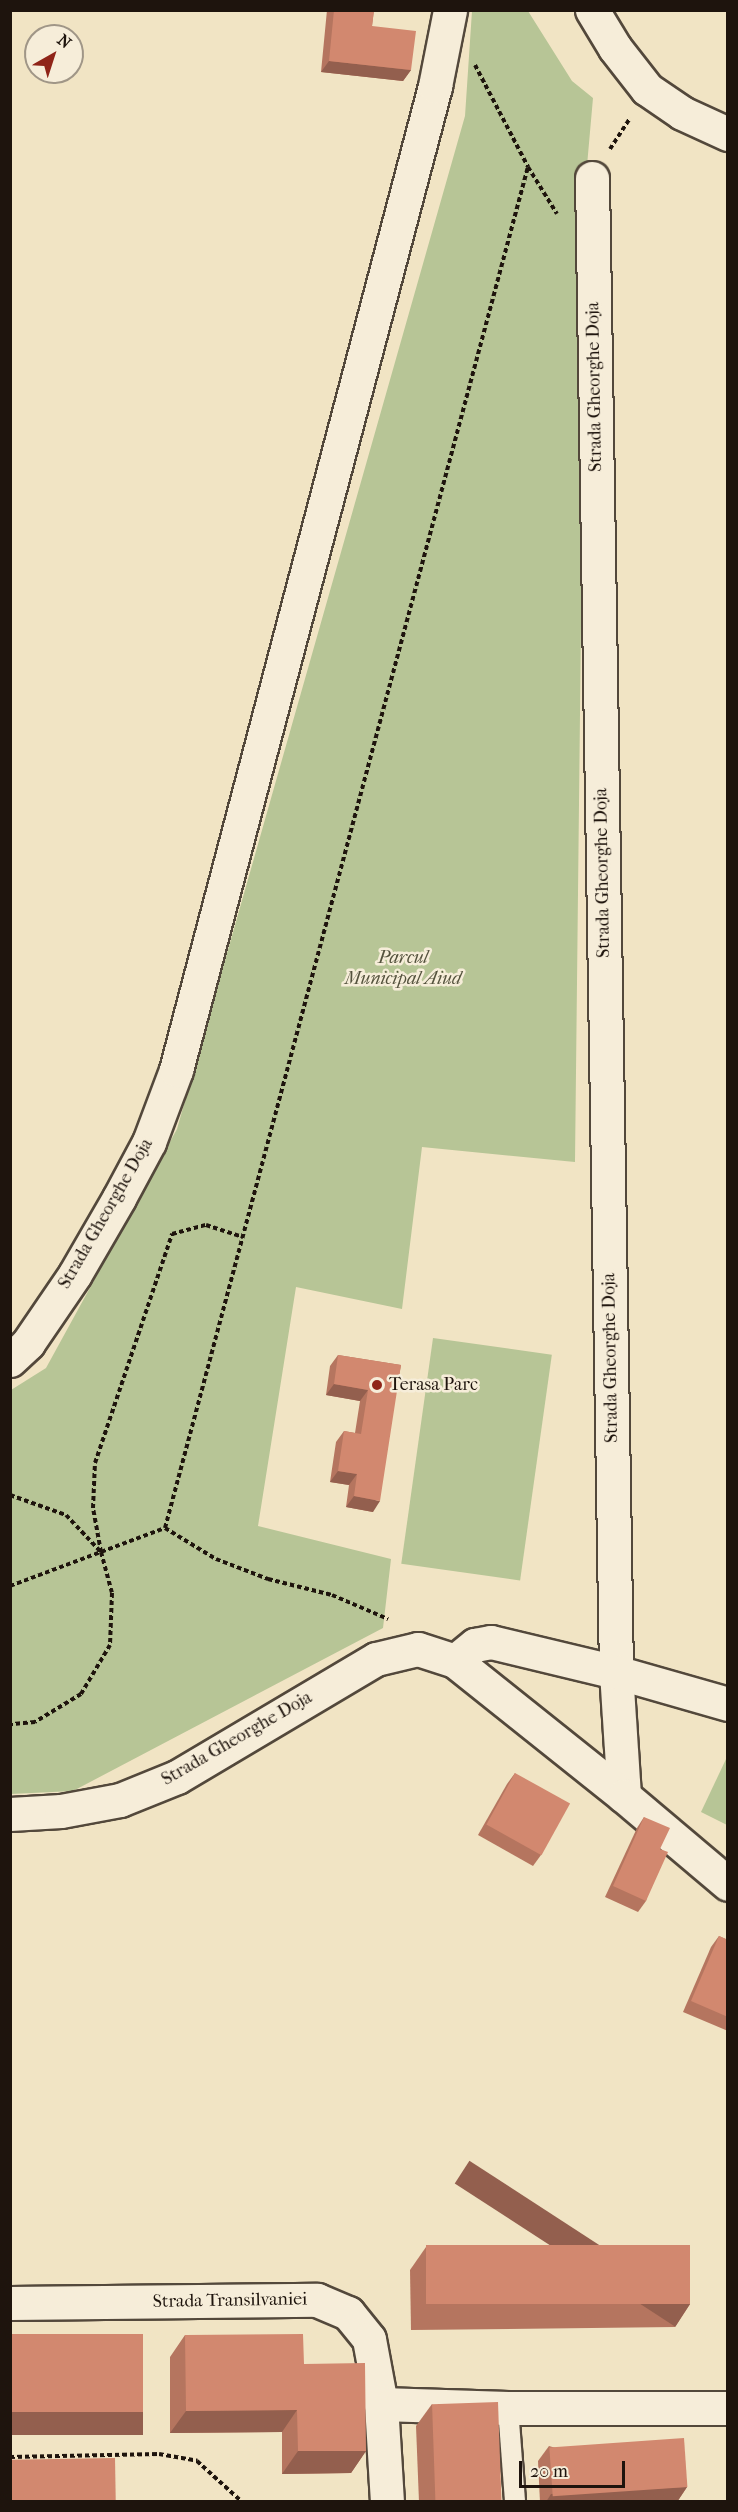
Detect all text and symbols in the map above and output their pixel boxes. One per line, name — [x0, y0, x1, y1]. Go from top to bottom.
north arrow — [24, 24, 84, 84]
text: N — [54, 30, 75, 52]
street label: Strada Gheorghe Doja — [583, 302, 607, 472]
street label: Strada Gheorghe Doja — [591, 788, 615, 958]
park label: Parcul Municipal Aiud — [345, 948, 461, 990]
street label: Strada Gheorghe Doja — [54, 1135, 158, 1293]
street label: Strada Gheorghe Doja — [599, 1273, 623, 1443]
place label: Terasa Parc — [389, 1374, 478, 1396]
marker: Terasa Parc — [370, 1378, 384, 1392]
street label: Strada Gheorghe Doja — [158, 1687, 316, 1791]
street label: Strada Transilvaniei — [152, 2289, 308, 2313]
scale bar — [522, 2449, 628, 2487]
text: 20 m — [530, 2461, 568, 2482]

